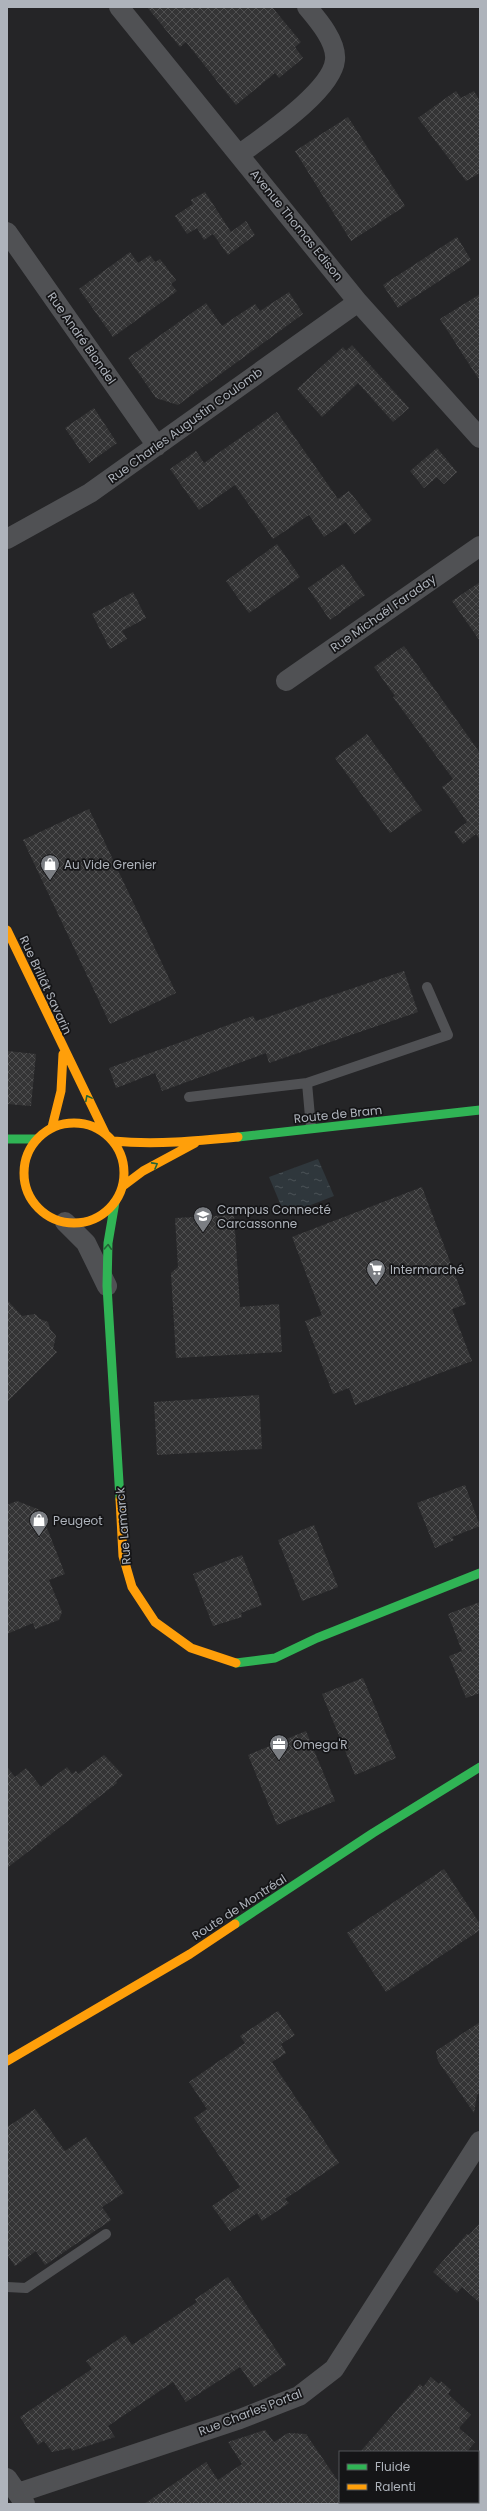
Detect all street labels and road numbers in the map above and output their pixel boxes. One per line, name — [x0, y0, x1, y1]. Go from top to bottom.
street label: Avenue Thomas Edison — [247, 166, 347, 284]
street label: Rue André Blondel — [44, 289, 120, 387]
street label: Rue Charles Augustin Coulomb — [104, 363, 266, 487]
street label: Rue Michaël Faraday — [327, 570, 439, 656]
street label: Rue Brillât Savarin — [16, 933, 76, 1037]
street label: Route de Bram — [293, 1101, 383, 1127]
street label: Rue Lamarck — [111, 1486, 135, 1565]
street label: Route de Montréal — [188, 1870, 290, 1944]
street label: Rue Charles Portal — [196, 2384, 304, 2440]

